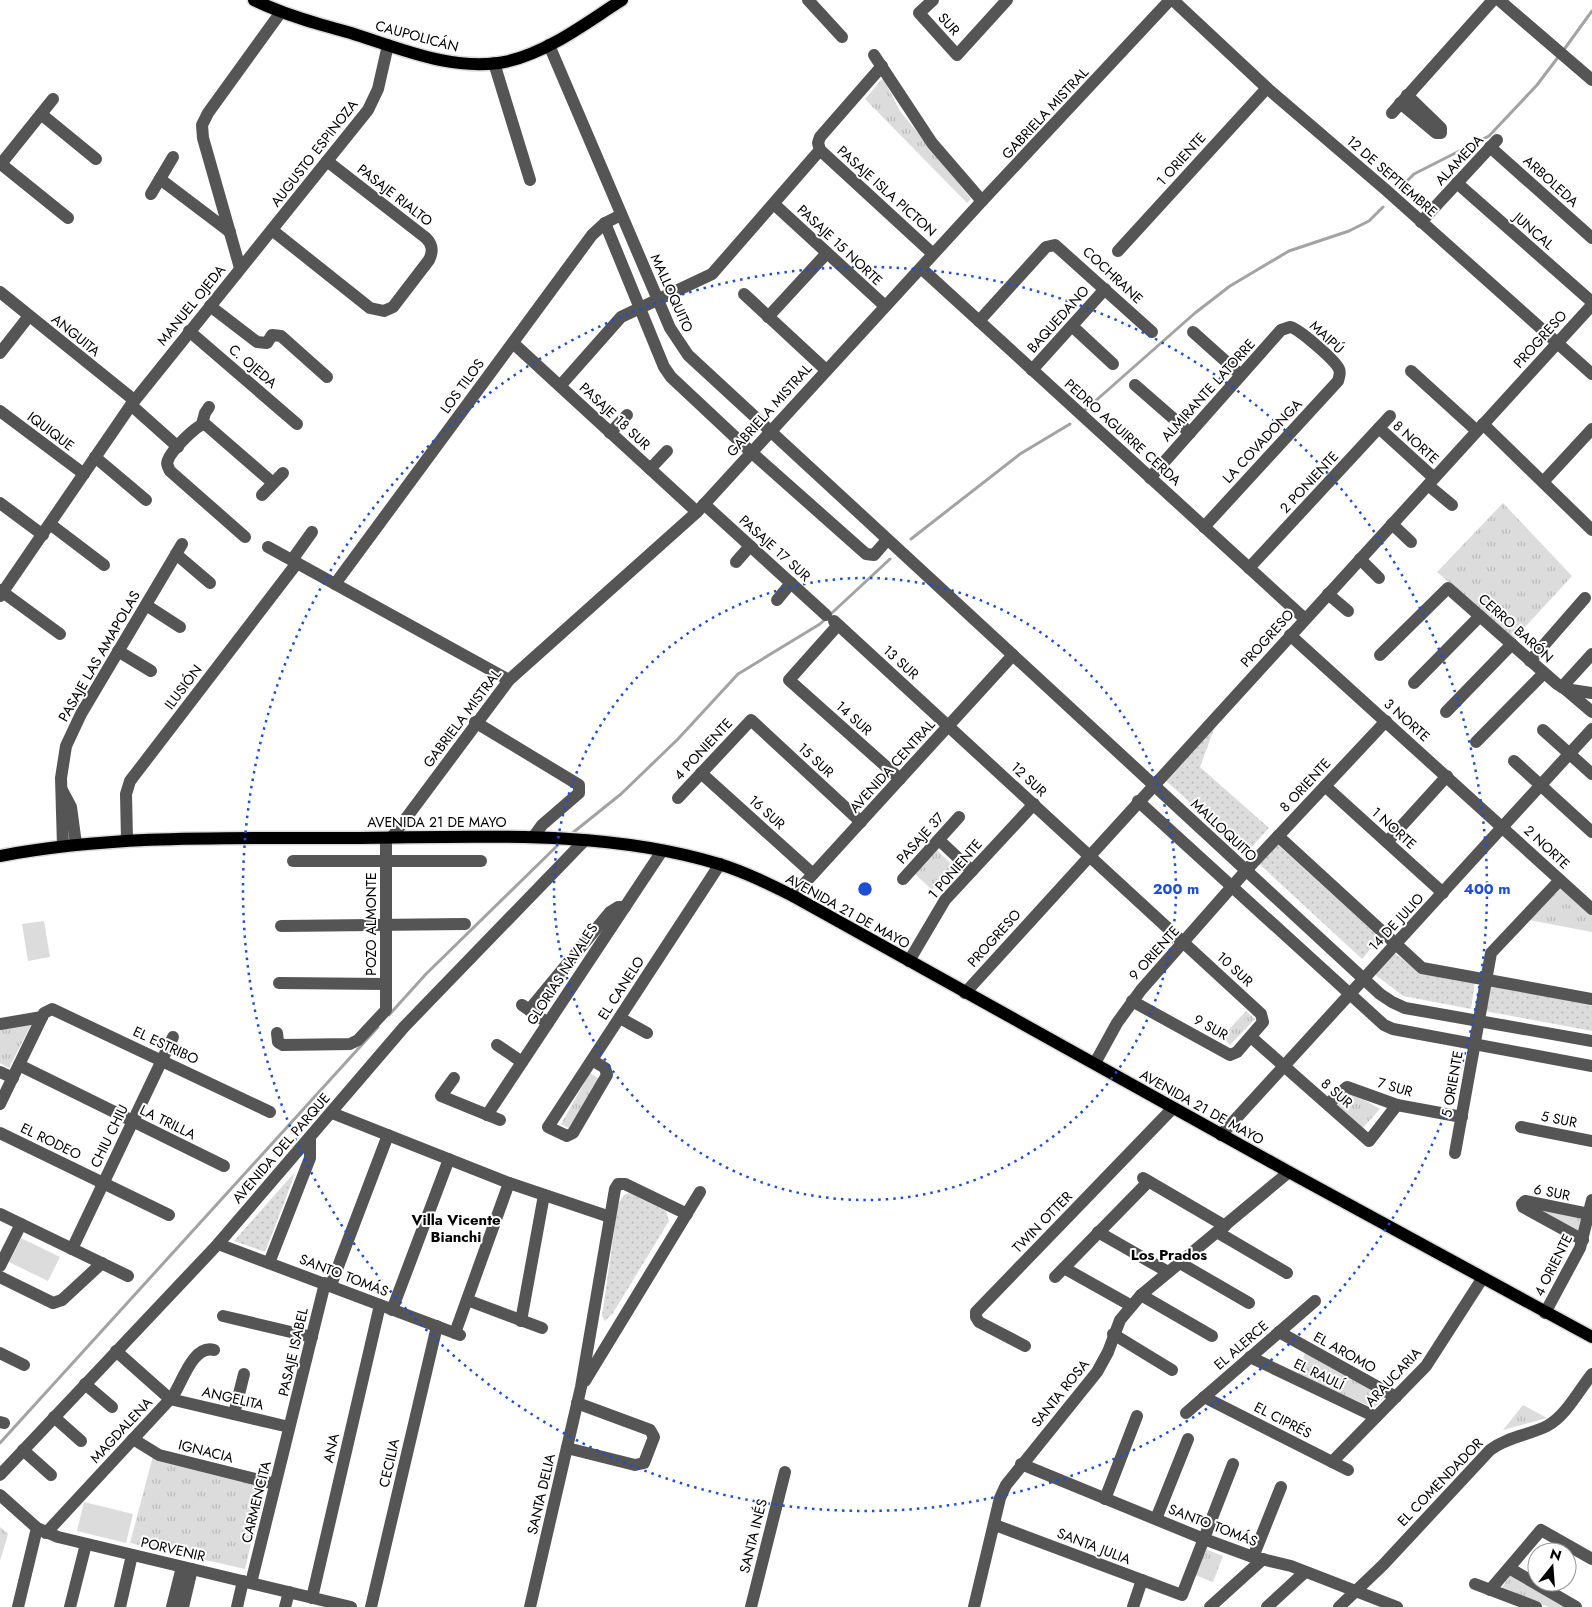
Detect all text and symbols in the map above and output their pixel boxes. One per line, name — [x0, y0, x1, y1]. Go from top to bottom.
street label: SUR — [933, 8, 965, 40]
street label: CAUPOLICÁN — [373, 15, 461, 57]
street label: GABRIELA MISTRAL — [997, 62, 1093, 163]
street label: AUGUSTO ESPINOZA — [266, 95, 363, 211]
street label: 1 ORIENTE — [1152, 128, 1210, 190]
street label: ALAMEDA — [1430, 130, 1488, 190]
street label: 12 DE SEPTIEMBRE — [1342, 131, 1442, 221]
street label: PASAJE ISLA PICTON — [833, 141, 941, 241]
street label: ARBOLEDA — [1519, 151, 1584, 212]
street label: PASAJE RIALTO — [353, 159, 437, 231]
street label: PASAJE 15 NORTE — [793, 200, 887, 290]
street label: JUNCAL — [1508, 206, 1559, 255]
street label: COCHRANE — [1078, 242, 1148, 308]
street label: MALLOQUITO — [646, 251, 698, 335]
street label: MANUEL OJEDA — [152, 260, 230, 350]
street label: BAQUEDANO — [1022, 281, 1094, 357]
street label: PROGRESO — [1509, 306, 1571, 372]
street label: ANGUITA — [47, 309, 105, 361]
street label: MAIPÚ — [1305, 316, 1349, 358]
street label: ALMIRANTE LATORRE — [1156, 334, 1260, 446]
street label: C. OJEDA — [224, 339, 282, 393]
street label: LOS TILOS — [435, 354, 489, 418]
street label: GABRIELA MISTRAL — [722, 359, 817, 461]
street label: PEDRO AGUIRRE CERDA — [1060, 374, 1186, 490]
street label: PASAJE 18 SUR — [575, 378, 655, 454]
street label: LA COVADONGA — [1218, 394, 1307, 488]
street label: IQUIQUE — [23, 407, 79, 455]
street label: 8 NORTE — [1389, 416, 1443, 468]
street label: 2 PONIENTE — [1275, 447, 1343, 517]
street label: PASAJE 17 SUR — [735, 510, 815, 586]
street label: PASAJE LAS AMAPOLAS — [53, 587, 145, 725]
street label: CERRO BARÓN — [1474, 589, 1558, 667]
street label: PROGRESO — [1236, 605, 1298, 671]
street label: 13 SUR — [879, 640, 924, 684]
street label: ILUSIÓN — [160, 660, 206, 714]
street label: GABRIELA MISTRAL — [418, 664, 506, 772]
street label: 3 NORTE — [1380, 694, 1434, 746]
street label: 14 SUR — [831, 696, 877, 740]
street label: 4 PONIENTE — [669, 714, 737, 784]
street label: AVENIDA CENTRAL — [845, 714, 940, 817]
street label: 15 SUR — [794, 738, 839, 782]
street label: 8 ORIENTE — [1275, 754, 1335, 816]
street label: 12 SUR — [1007, 757, 1052, 801]
street label: 16 SUR — [744, 790, 790, 834]
street label: MALLOQUITO — [1186, 794, 1262, 866]
street label: 1 NORTE — [1367, 802, 1421, 854]
street label: PASAJE 37 — [892, 807, 949, 868]
street label: AVENIDA 21 DE MAYO — [367, 812, 507, 832]
street label: 2 NORTE — [1520, 821, 1574, 873]
street label: 1 P0NIENTE — [923, 835, 987, 903]
street label: AVENIDA 21 DE MAYO — [782, 868, 914, 954]
street label: POZO ALMONTE — [361, 872, 381, 976]
text: 200 m — [1153, 878, 1199, 900]
text: 400 m — [1463, 878, 1511, 900]
centre of rings — [856, 880, 874, 898]
street label: 14 DE JULIO — [1364, 888, 1428, 956]
street label: PROGRESO — [963, 905, 1025, 971]
street label: GLORIAS NAVALES — [522, 919, 603, 1029]
street label: 9 ORIENTE — [1124, 921, 1184, 985]
street label: 10 SUR — [1212, 947, 1258, 991]
street label: EL CANELO — [593, 952, 649, 1024]
street label: 9 SUR — [1190, 1009, 1232, 1045]
street label: EL ESTRIBO — [130, 1021, 202, 1069]
street label: 5 ORIENTE — [1436, 1049, 1468, 1119]
street label: AVENIDA 21 DE MAYO — [1136, 1064, 1268, 1150]
street label: 7 SUR — [1375, 1072, 1415, 1102]
street label: 8 SUR — [1317, 1074, 1357, 1112]
street label: AVENIDA DEL PARQUE — [227, 1088, 335, 1208]
street label: LA TRILLA — [137, 1100, 200, 1145]
street label: CHIU CHIU — [85, 1101, 133, 1171]
street label: 5 SUR — [1539, 1106, 1579, 1132]
street label: EL RODEO — [17, 1118, 85, 1164]
street label: 6 SUR — [1532, 1179, 1572, 1205]
street label: TWIN OTTER — [1007, 1187, 1077, 1257]
district label: Villa Vicente Bianchi — [410, 1209, 501, 1248]
street label: 4 ORIENTE — [1529, 1230, 1577, 1300]
district label: Los Prados — [1131, 1244, 1207, 1266]
street label: SANTO TOMÁS — [297, 1249, 392, 1301]
street label: PASAJE ISABEL — [273, 1305, 313, 1398]
street label: EL ALERCE — [1209, 1316, 1273, 1374]
street label: EL AROMO — [1310, 1327, 1380, 1377]
street label: ARAUCARIA — [1360, 1342, 1426, 1411]
street label: EL RAULÍ — [1290, 1353, 1348, 1395]
street label: SANTA ROSA — [1026, 1354, 1094, 1431]
street label: ANGELITA — [200, 1381, 267, 1415]
street label: MAGDALENA — [85, 1392, 157, 1467]
street label: EL CIPRÉS — [1251, 1397, 1315, 1443]
street label: ANA — [318, 1431, 344, 1465]
street label: EL COMENDADOR — [1393, 1433, 1487, 1530]
street label: IGNACIA — [176, 1434, 236, 1468]
street label: CECILIA — [374, 1436, 404, 1489]
street label: SANTA DELIA — [522, 1451, 560, 1536]
street label: CARMENCITA — [236, 1458, 276, 1545]
street label: SANTA INÉS — [734, 1496, 772, 1575]
street label: SANTO TOMÁS — [1166, 1499, 1261, 1551]
street label: SANTA JULIA — [1054, 1523, 1134, 1569]
street label: PORVENIR — [139, 1532, 207, 1566]
north arrow — [1527, 1542, 1577, 1592]
text: N — [1548, 1543, 1564, 1566]

